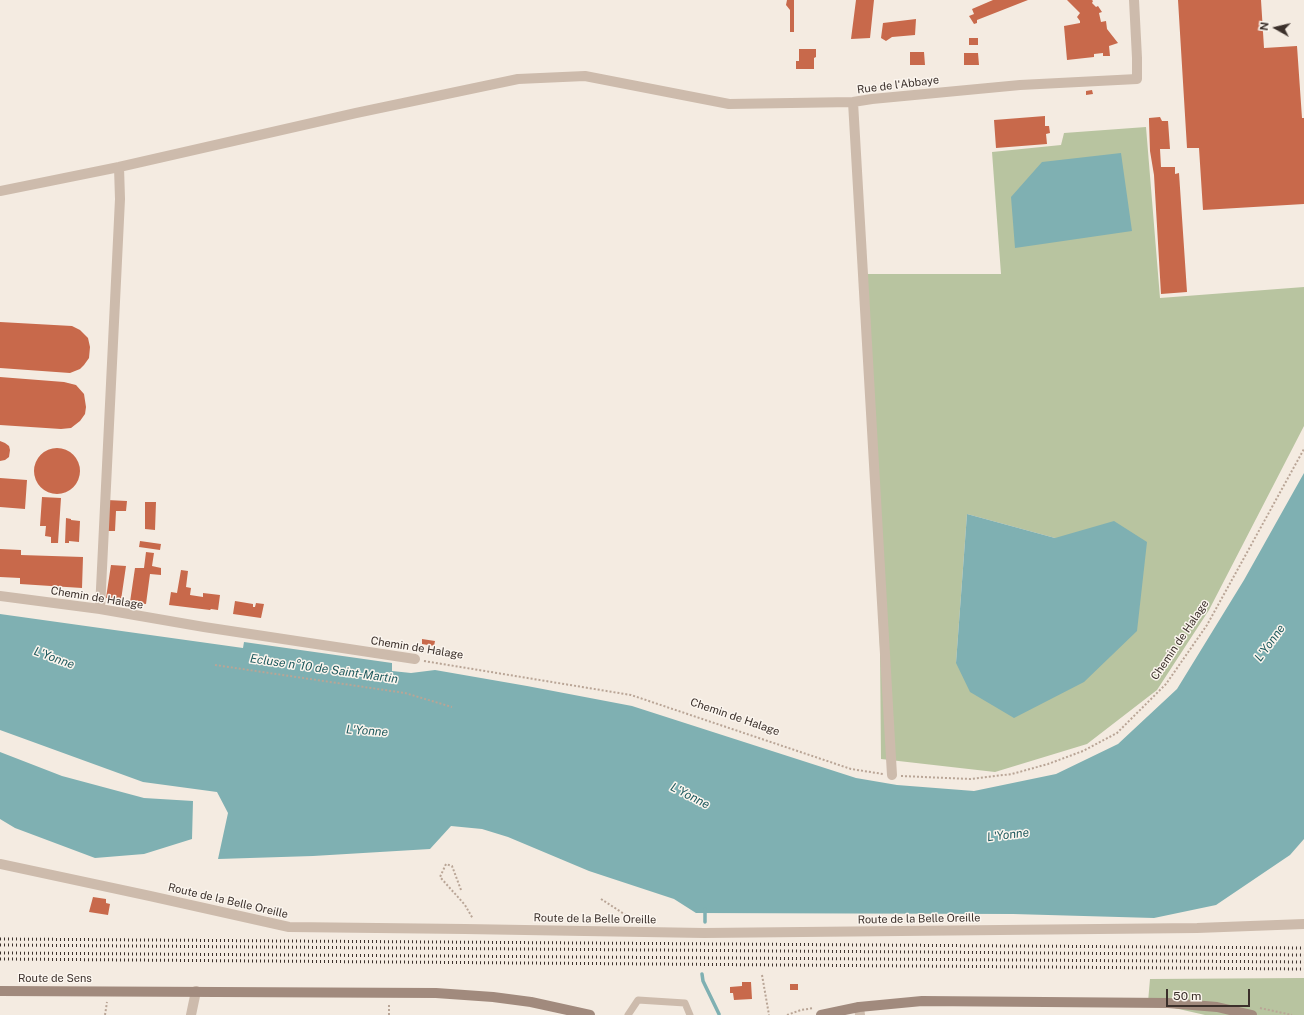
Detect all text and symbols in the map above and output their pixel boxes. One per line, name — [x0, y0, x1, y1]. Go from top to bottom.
north arrow — [1256, 8, 1296, 48]
text: N — [1258, 21, 1271, 31]
street label: Rue de l'Abbaye — [856, 73, 940, 97]
street label: Chemin de Halage — [50, 584, 144, 612]
street label: Chemin de Halage — [1148, 597, 1212, 683]
water label: L'Yonne — [1252, 622, 1288, 664]
street label: Chemin de Halage — [370, 634, 464, 662]
water label: L'Yonne — [32, 644, 76, 672]
water label: Ecluse n°10 de Saint-Martin — [249, 651, 399, 687]
street label: Chemin de Halage — [689, 696, 781, 738]
water label: L'Yonne — [345, 722, 389, 740]
water label: L'Yonne — [668, 780, 712, 812]
water label: L'Yonne — [986, 825, 1030, 845]
street label: Route de la Belle Oreille — [167, 881, 289, 921]
street label: Route de la Belle Oreille — [533, 911, 657, 927]
street label: Route de la Belle Oreille — [857, 911, 981, 927]
street label: Route de Sens — [18, 972, 92, 986]
scale bar — [1168, 981, 1252, 1007]
text: 50 m — [1173, 989, 1201, 1003]

